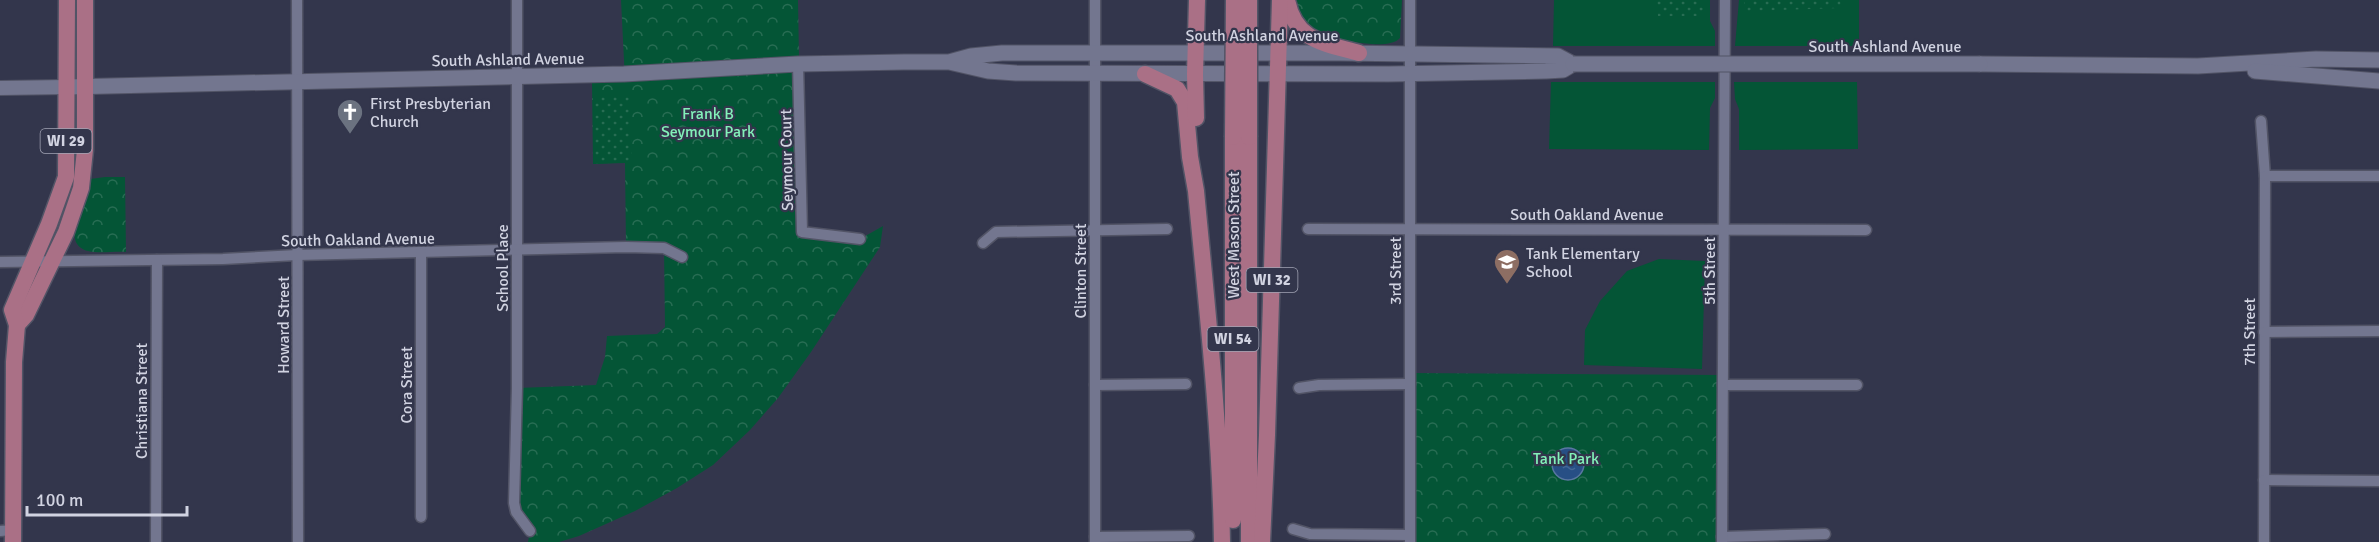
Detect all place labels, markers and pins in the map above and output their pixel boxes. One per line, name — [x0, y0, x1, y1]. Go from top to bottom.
place label: First Presbyterian Church — [370, 94, 491, 132]
church icon: First Presbyterian Church — [335, 97, 365, 135]
place label: Tank Elementary School — [1526, 244, 1640, 282]
school or university icon: Tank Elementary School — [1492, 247, 1522, 285]

